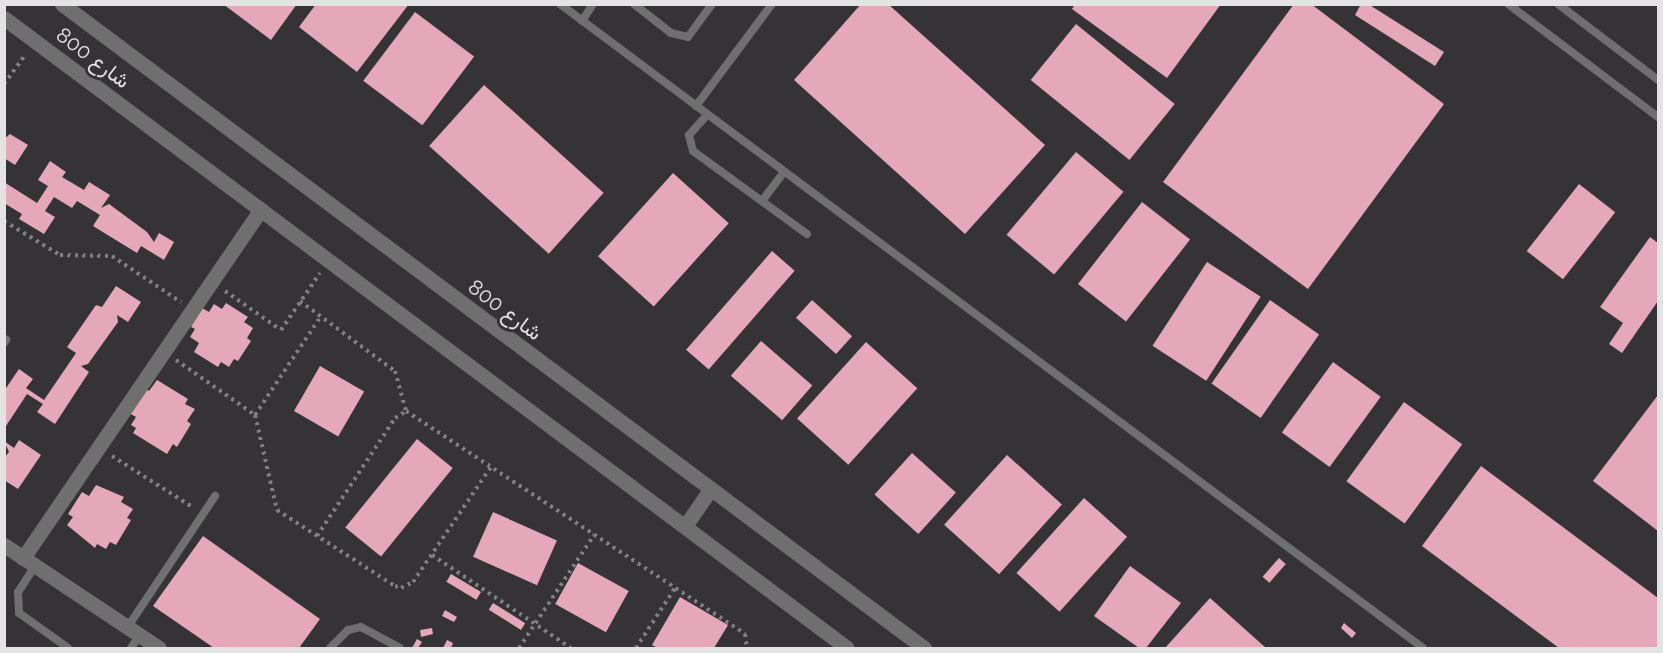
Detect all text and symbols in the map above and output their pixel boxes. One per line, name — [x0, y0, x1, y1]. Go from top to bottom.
street label: شارع 800 — [51, 22, 135, 94]
street label: شارع 800 — [463, 274, 547, 346]

